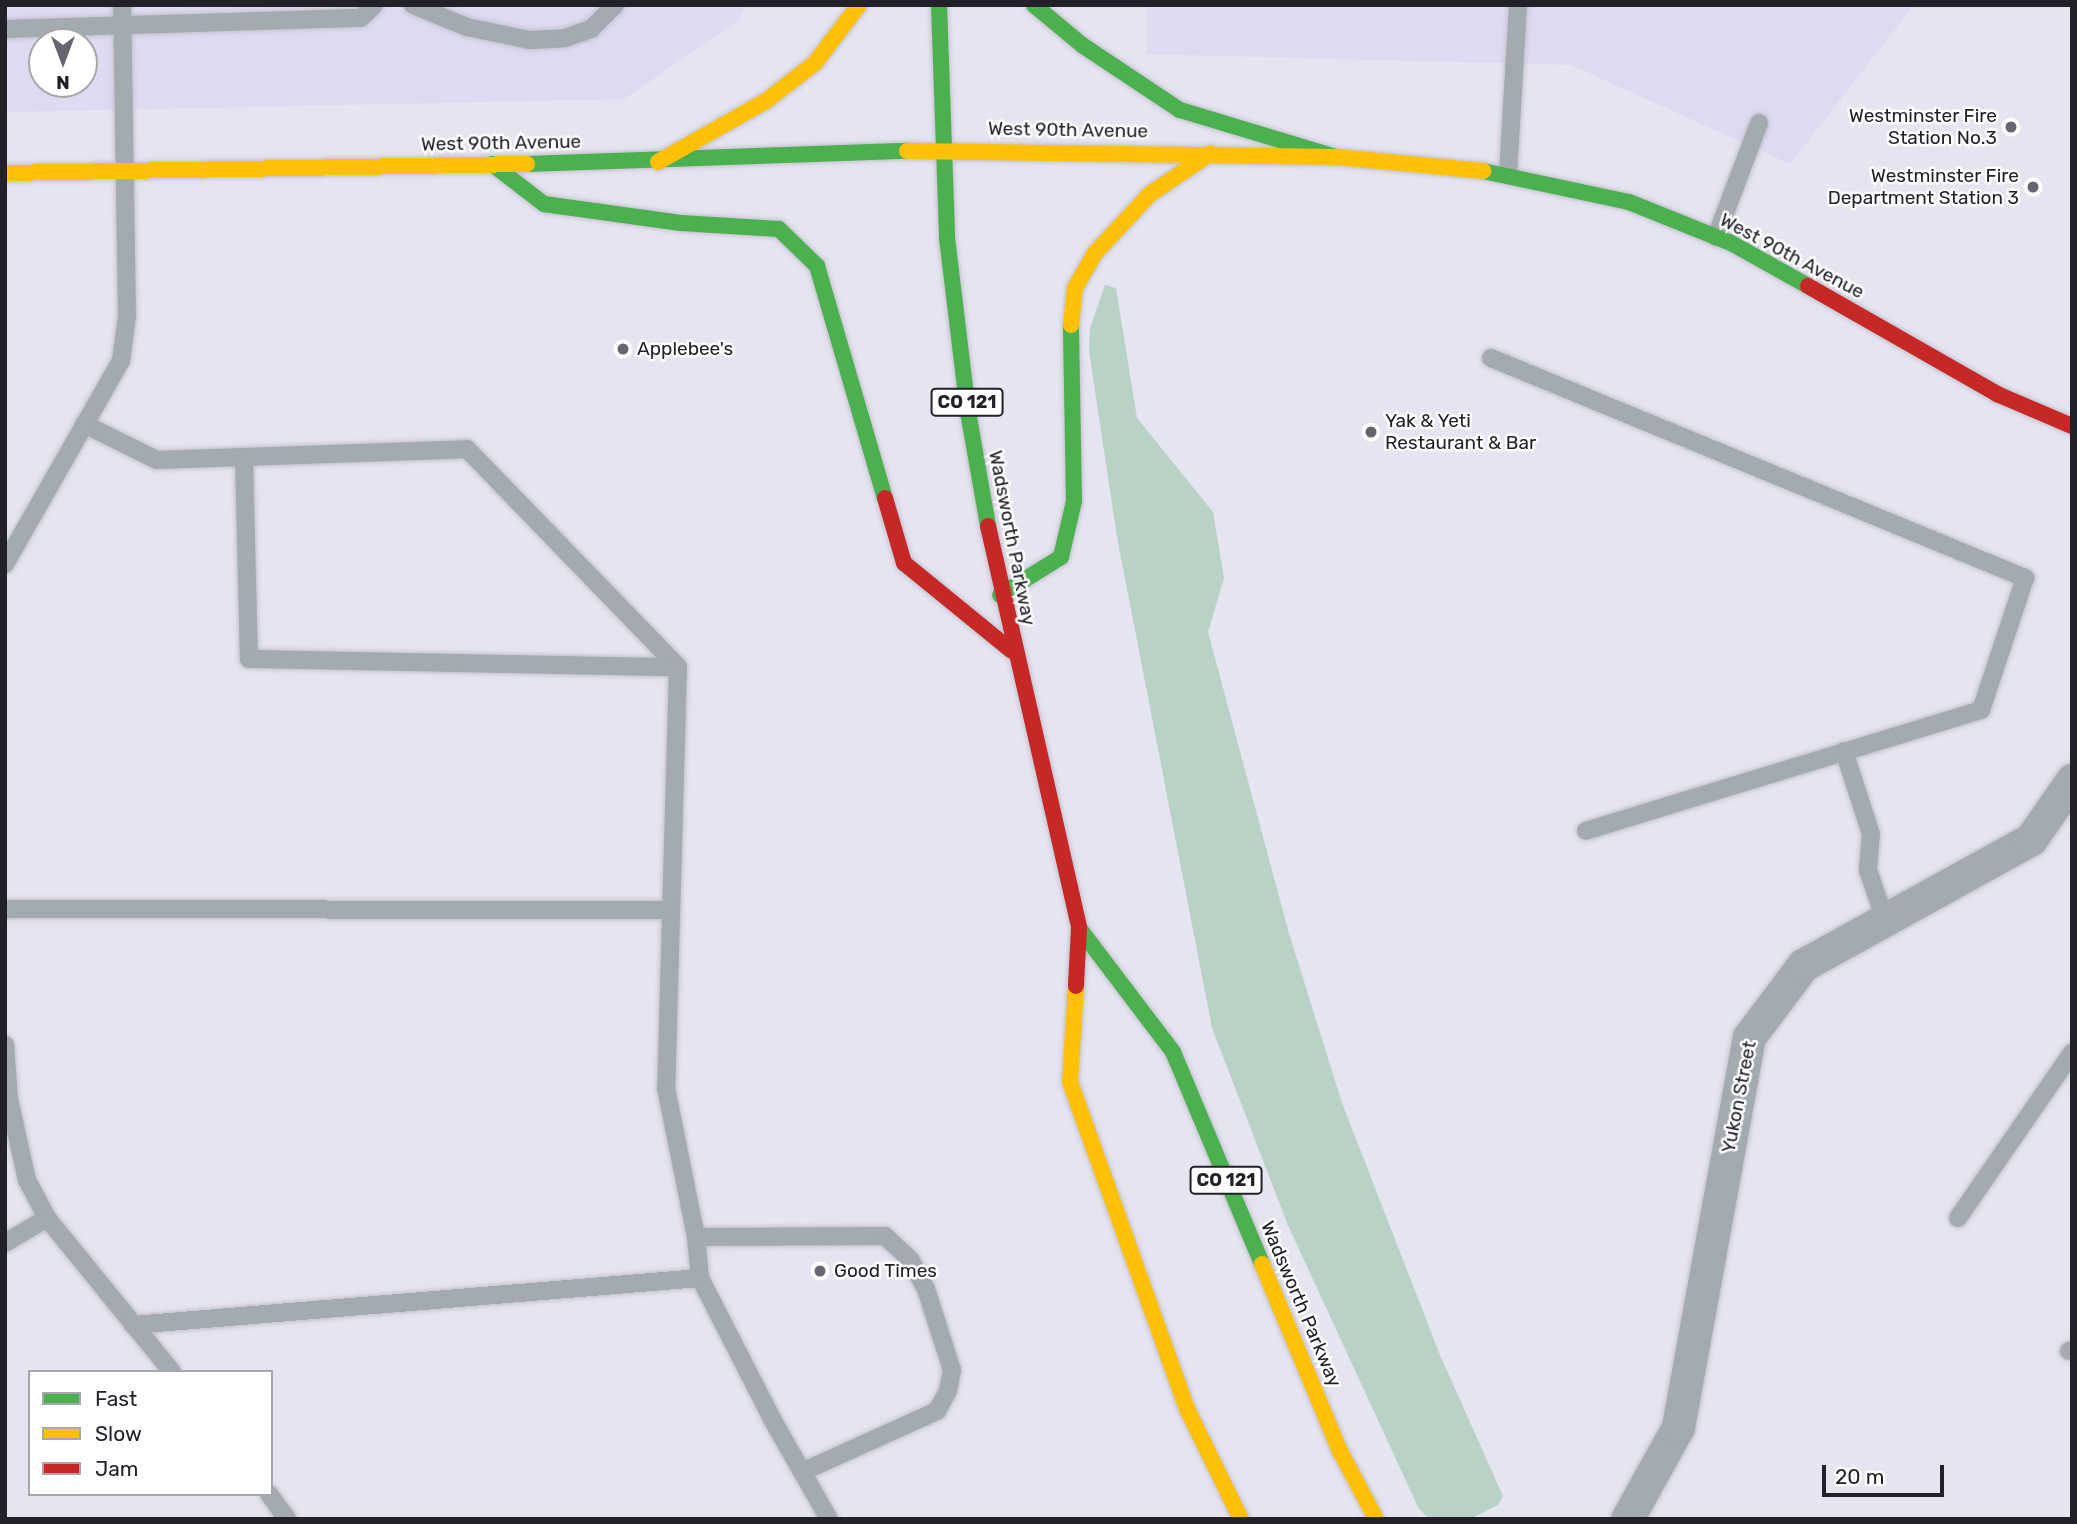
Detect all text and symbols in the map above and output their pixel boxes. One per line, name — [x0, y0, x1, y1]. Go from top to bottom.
north arrow — [28, 28, 98, 98]
text: N — [56, 71, 70, 94]
place label: Westminster Fire Station No.3 — [1848, 105, 1997, 149]
street label: West 90th Avenue — [987, 117, 1149, 143]
marker: Westminster Fire Station No.3 — [2003, 119, 2019, 135]
street label: West 90th Avenue — [420, 130, 582, 156]
place label: Westminster Fire Department Station 3 — [1828, 165, 2019, 209]
marker: Westminster Fire Department Station 3 — [2025, 179, 2041, 195]
street label: West 90th Avenue — [1716, 208, 1868, 304]
place label: Applebee's — [637, 338, 733, 360]
marker: Applebee's — [615, 341, 631, 357]
road number: CO 121 — [930, 388, 1004, 416]
place label: Yak & Yeti Restaurant & Bar — [1385, 410, 1536, 454]
marker: Yak & Yeti Restaurant & Bar — [1363, 424, 1379, 440]
street label: Wadsworth Parkway — [984, 448, 1040, 628]
street label: Yukon Street — [1717, 1039, 1761, 1155]
road number: CO 121 — [1189, 1166, 1263, 1195]
street label: Wadsworth Parkway — [1256, 1218, 1346, 1390]
place label: Good Times — [834, 1260, 937, 1282]
marker: Good Times — [812, 1263, 828, 1279]
legend — [28, 1370, 273, 1496]
text: Fast — [95, 1386, 137, 1411]
text: Slow — [95, 1421, 142, 1446]
scale bar — [1825, 1450, 1948, 1494]
text: Jam — [95, 1456, 139, 1481]
text: 20 m — [1835, 1464, 1884, 1489]

